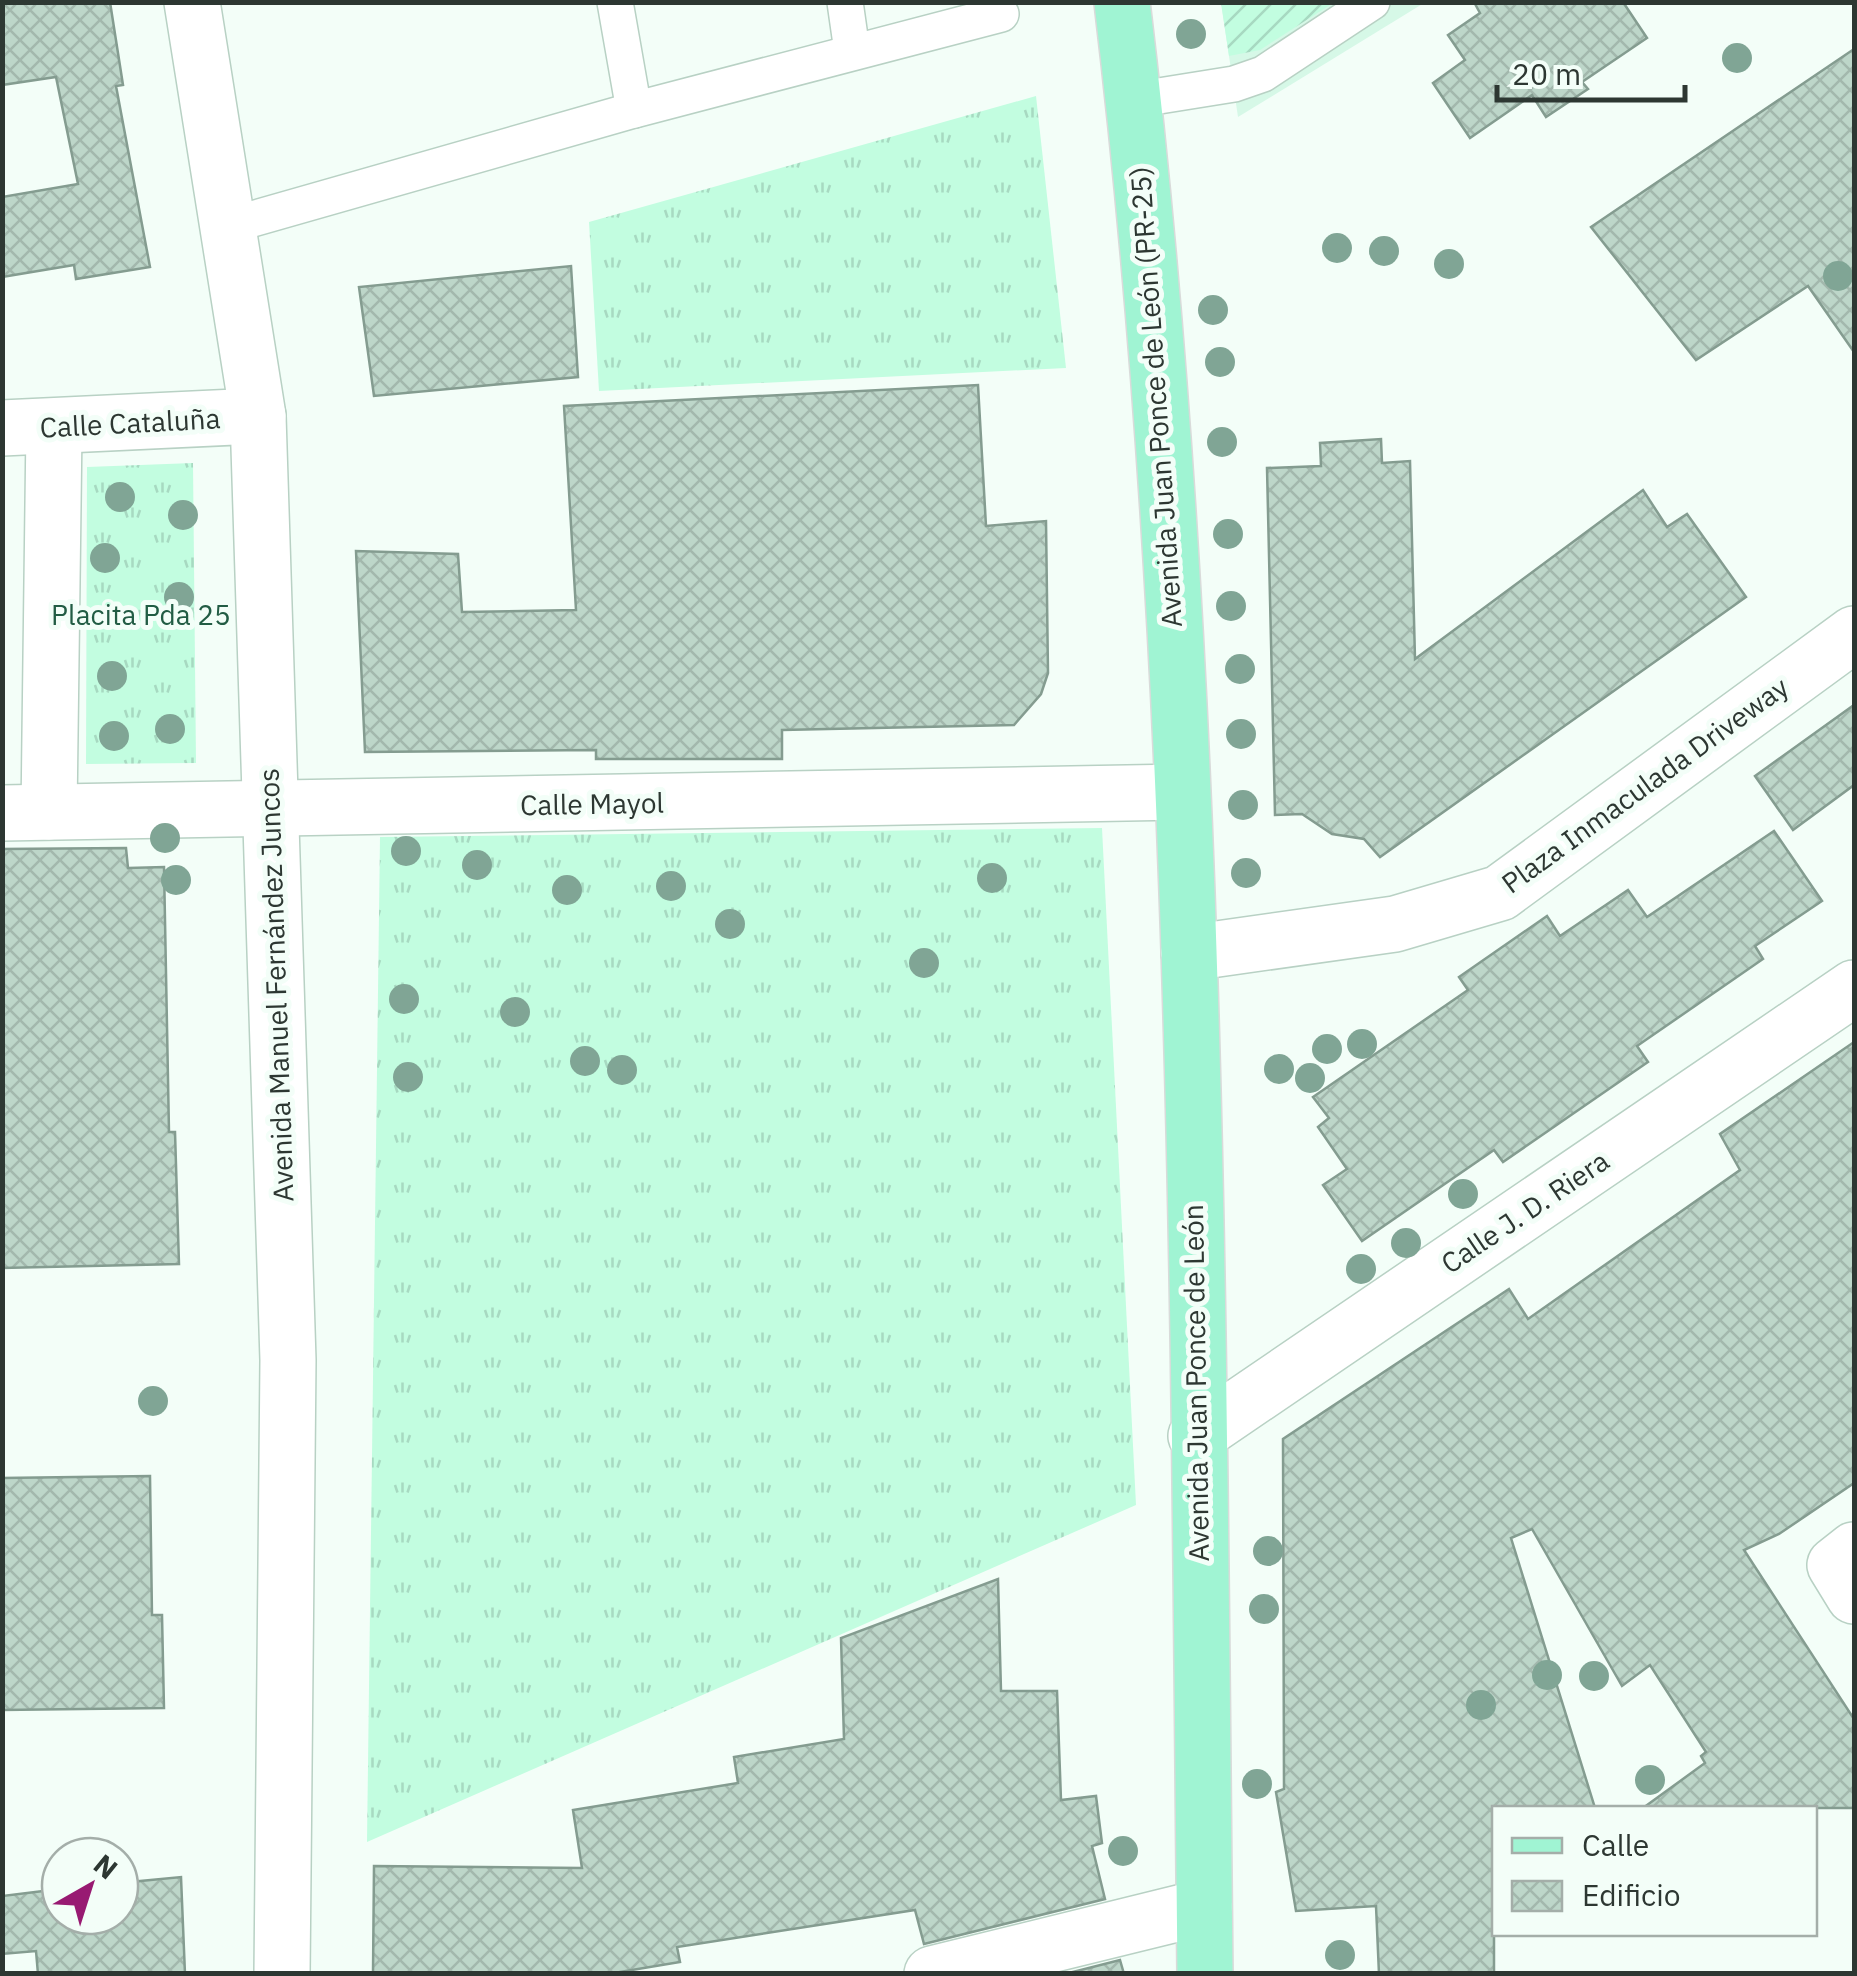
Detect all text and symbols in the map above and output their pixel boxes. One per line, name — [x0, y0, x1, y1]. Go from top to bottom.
scale bar — [1497, 40, 1684, 102]
text: 20 m — [1512, 54, 1581, 93]
street label: Avenida Juan Ponce de León (PR-25) — [1121, 165, 1190, 629]
street label: Calle Cataluña — [39, 399, 221, 446]
park label: Placita Pda 25 — [51, 596, 231, 633]
street label: Plaza Inmaculada Driveway — [1494, 668, 1795, 901]
street label: Avenida Manuel Fernández Juncos — [249, 768, 302, 1202]
street label: Calle Mayol — [520, 784, 664, 823]
street label: Calle J. D. Riera — [1434, 1142, 1616, 1281]
street label: Avenida Juan Ponce de León — [1174, 1204, 1217, 1562]
legend — [1492, 1806, 1817, 1936]
text: Calle — [1582, 1825, 1649, 1864]
north arrow — [40, 1836, 140, 1936]
text: N — [87, 1845, 126, 1887]
text: Edificio — [1582, 1875, 1681, 1914]

